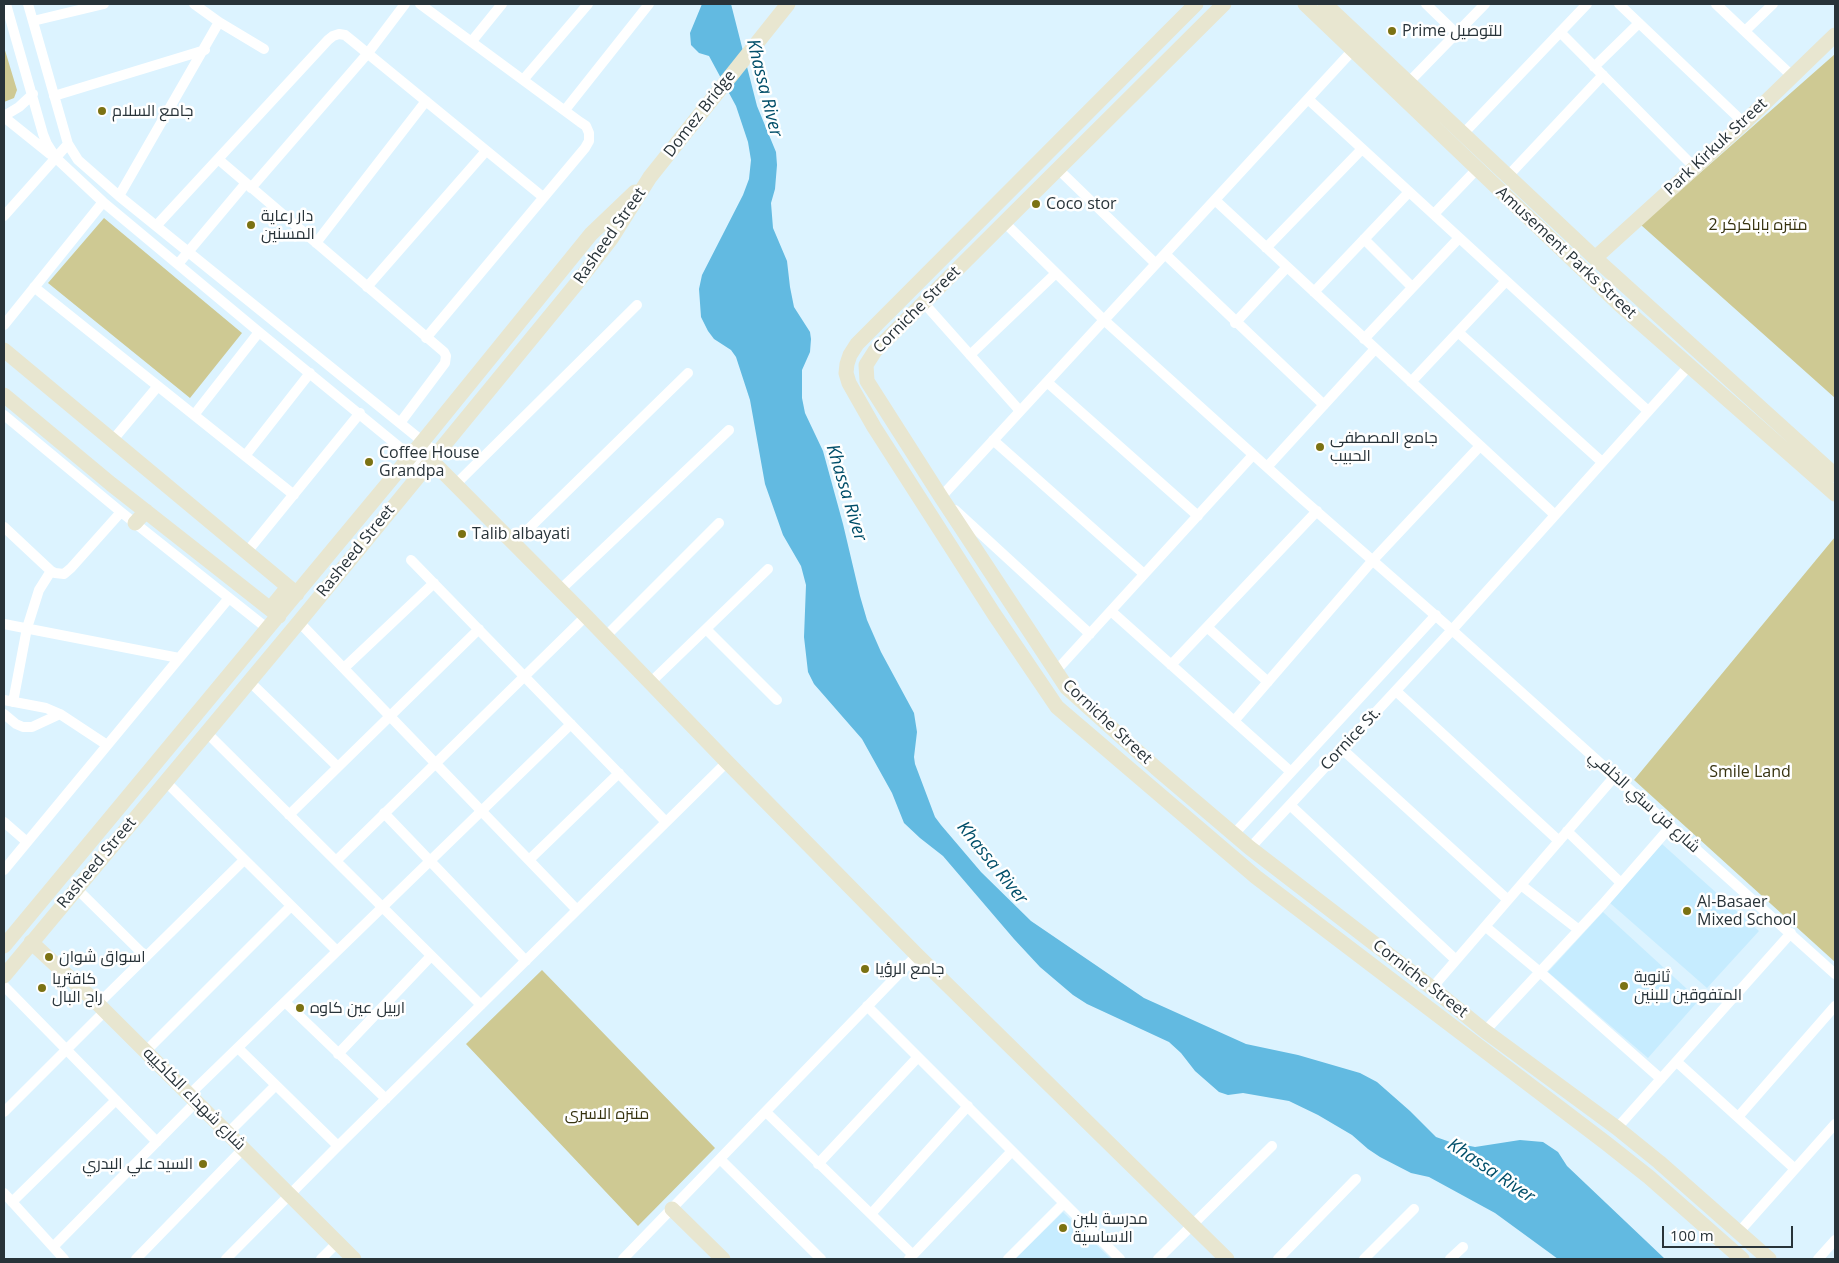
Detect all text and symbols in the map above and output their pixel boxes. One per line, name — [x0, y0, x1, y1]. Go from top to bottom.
place label: Prime للتوصيل — [1402, 21, 1502, 41]
marker: Prime للتوصيل — [1386, 25, 1398, 37]
water label: Khassa River — [741, 37, 787, 139]
street label: Domez Bridge — [660, 67, 740, 161]
street label: Park Kirkuk Street — [1661, 94, 1771, 200]
place label: جامع السلام — [112, 101, 193, 121]
marker: جامع السلام — [96, 105, 108, 117]
street label: Amusement Parks Street — [1492, 183, 1640, 323]
street label: Rasheed Street — [570, 184, 650, 288]
place label: Coco stor — [1046, 194, 1117, 214]
marker: Coco stor — [1030, 198, 1042, 210]
place label: دار رعاية المسنين — [261, 206, 315, 244]
park label: متنزه باباكركر 2 — [1709, 215, 1807, 235]
marker: دار رعاية المسنين — [245, 219, 257, 231]
street label: Corniche Street — [869, 262, 965, 358]
place label: جامع المصطفى الحبيب — [1330, 428, 1438, 466]
marker: جامع المصطفى الحبيب — [1314, 441, 1326, 453]
water label: Khassa River — [821, 442, 871, 544]
place label: Coffee House Grandpa — [379, 443, 479, 481]
marker: Coffee House Grandpa — [363, 456, 375, 468]
street label: Rasheed Street — [313, 501, 399, 601]
place label: Talib albayati — [472, 524, 570, 544]
marker: Talib albayati — [456, 528, 468, 540]
street label: Corniche Street — [1058, 676, 1156, 768]
street label: Cornice St. — [1317, 703, 1385, 775]
street label: شارع فن ستي الخلفي — [1584, 747, 1704, 857]
park label: Smile Land — [1709, 762, 1791, 782]
street label: Rasheed Street — [53, 814, 141, 912]
water label: Khassa River — [952, 817, 1032, 909]
place label: Al-Basaer Mixed School — [1697, 892, 1796, 930]
marker: Al-Basaer Mixed School — [1681, 905, 1693, 917]
street label: Corniche Street — [1369, 936, 1471, 1022]
place label: اسواق شوان — [59, 947, 145, 967]
marker: اسواق شوان — [43, 951, 55, 963]
place label: جامع الرؤيا — [875, 959, 944, 979]
marker: جامع الرؤيا — [859, 963, 871, 975]
place label: ثانوية المتفوقين للبنين — [1634, 967, 1742, 1005]
place label: كافتريا راح البال — [52, 969, 103, 1007]
marker: ثانوية المتفوقين للبنين — [1618, 980, 1630, 992]
marker: كافتريا راح البال — [36, 982, 48, 994]
place label: اربيل عين كاوه — [310, 998, 405, 1018]
marker: اربيل عين كاوه — [294, 1002, 306, 1014]
street label: شارع شهداء الكاكييه — [139, 1044, 249, 1154]
park label: منتزه الاسرى — [565, 1104, 649, 1124]
water label: Khassa River — [1443, 1134, 1539, 1208]
place label: السيد علي البدري — [82, 1154, 193, 1174]
marker: السيد علي البدري — [197, 1158, 209, 1170]
place label: مدرسة بلين الاساسية — [1073, 1209, 1148, 1247]
scale bar — [1664, 1216, 1795, 1248]
marker: مدرسة بلين الاساسية — [1057, 1222, 1069, 1234]
text: 100 m — [1670, 1225, 1714, 1245]

